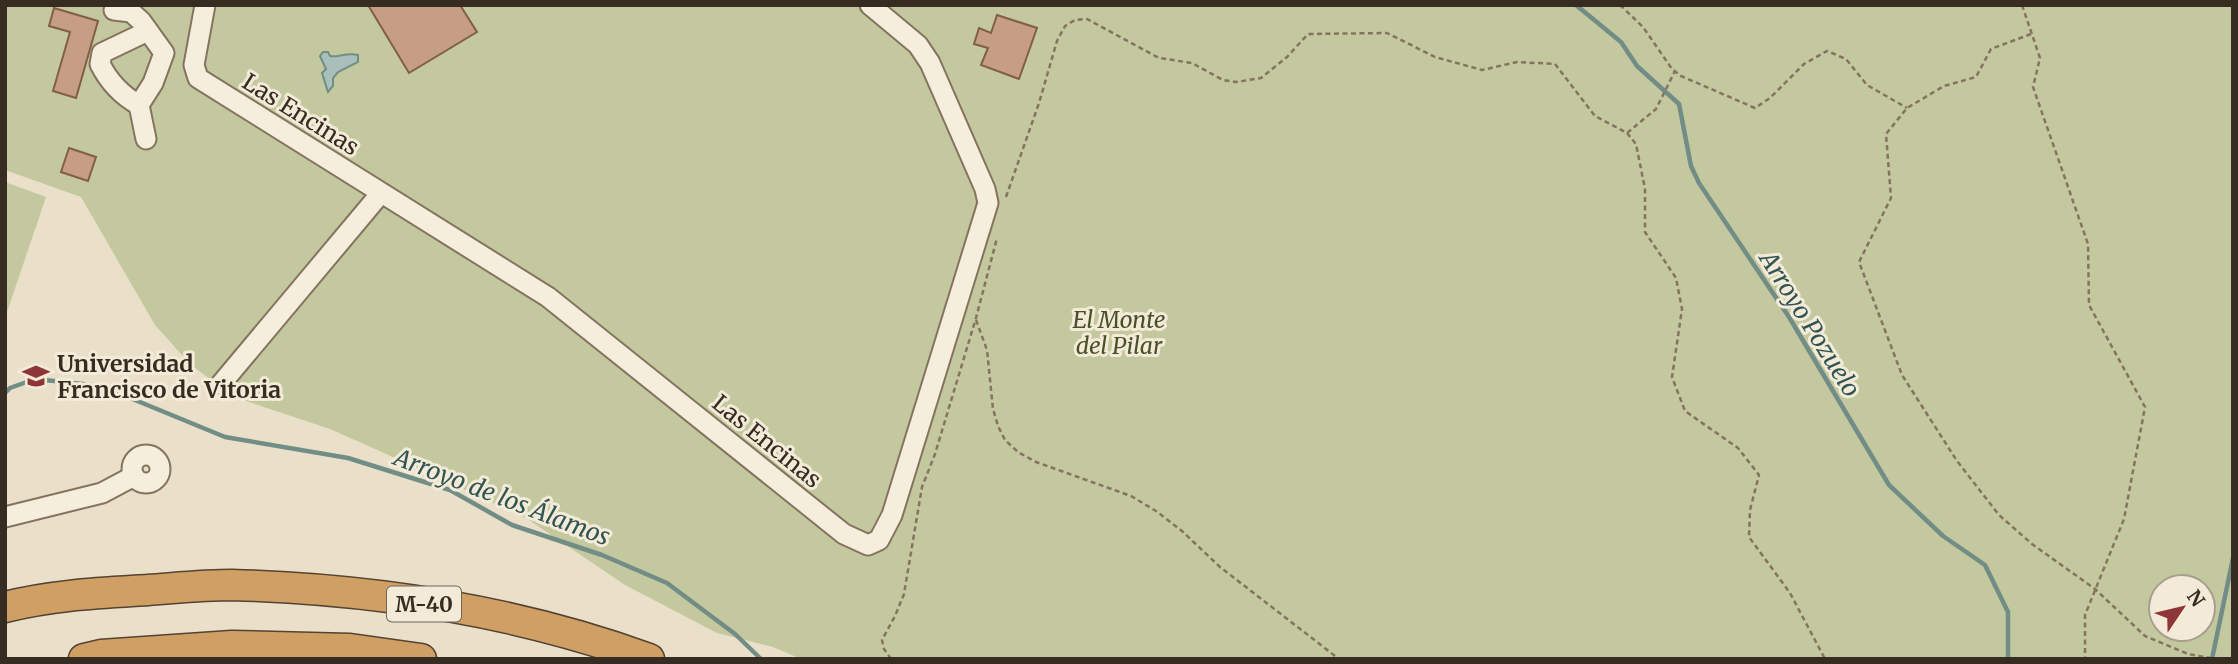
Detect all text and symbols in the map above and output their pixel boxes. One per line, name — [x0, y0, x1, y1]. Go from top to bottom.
street label: Las Encinas — [237, 67, 365, 161]
water label: Arroyo Pozuelo — [1752, 244, 1867, 403]
park label: El Monte del Pilar — [1072, 305, 1166, 360]
place label: Universidad Francisco de Vitoria — [57, 349, 281, 404]
school or university icon: Universidad Francisco de Vitoria — [21, 361, 51, 391]
street label: Las Encinas — [707, 388, 827, 494]
water label: Arroyo de los Álamos — [388, 441, 614, 552]
north arrow — [2147, 573, 2217, 643]
text: N — [2182, 585, 2210, 611]
road number: M-40 — [387, 586, 461, 622]

